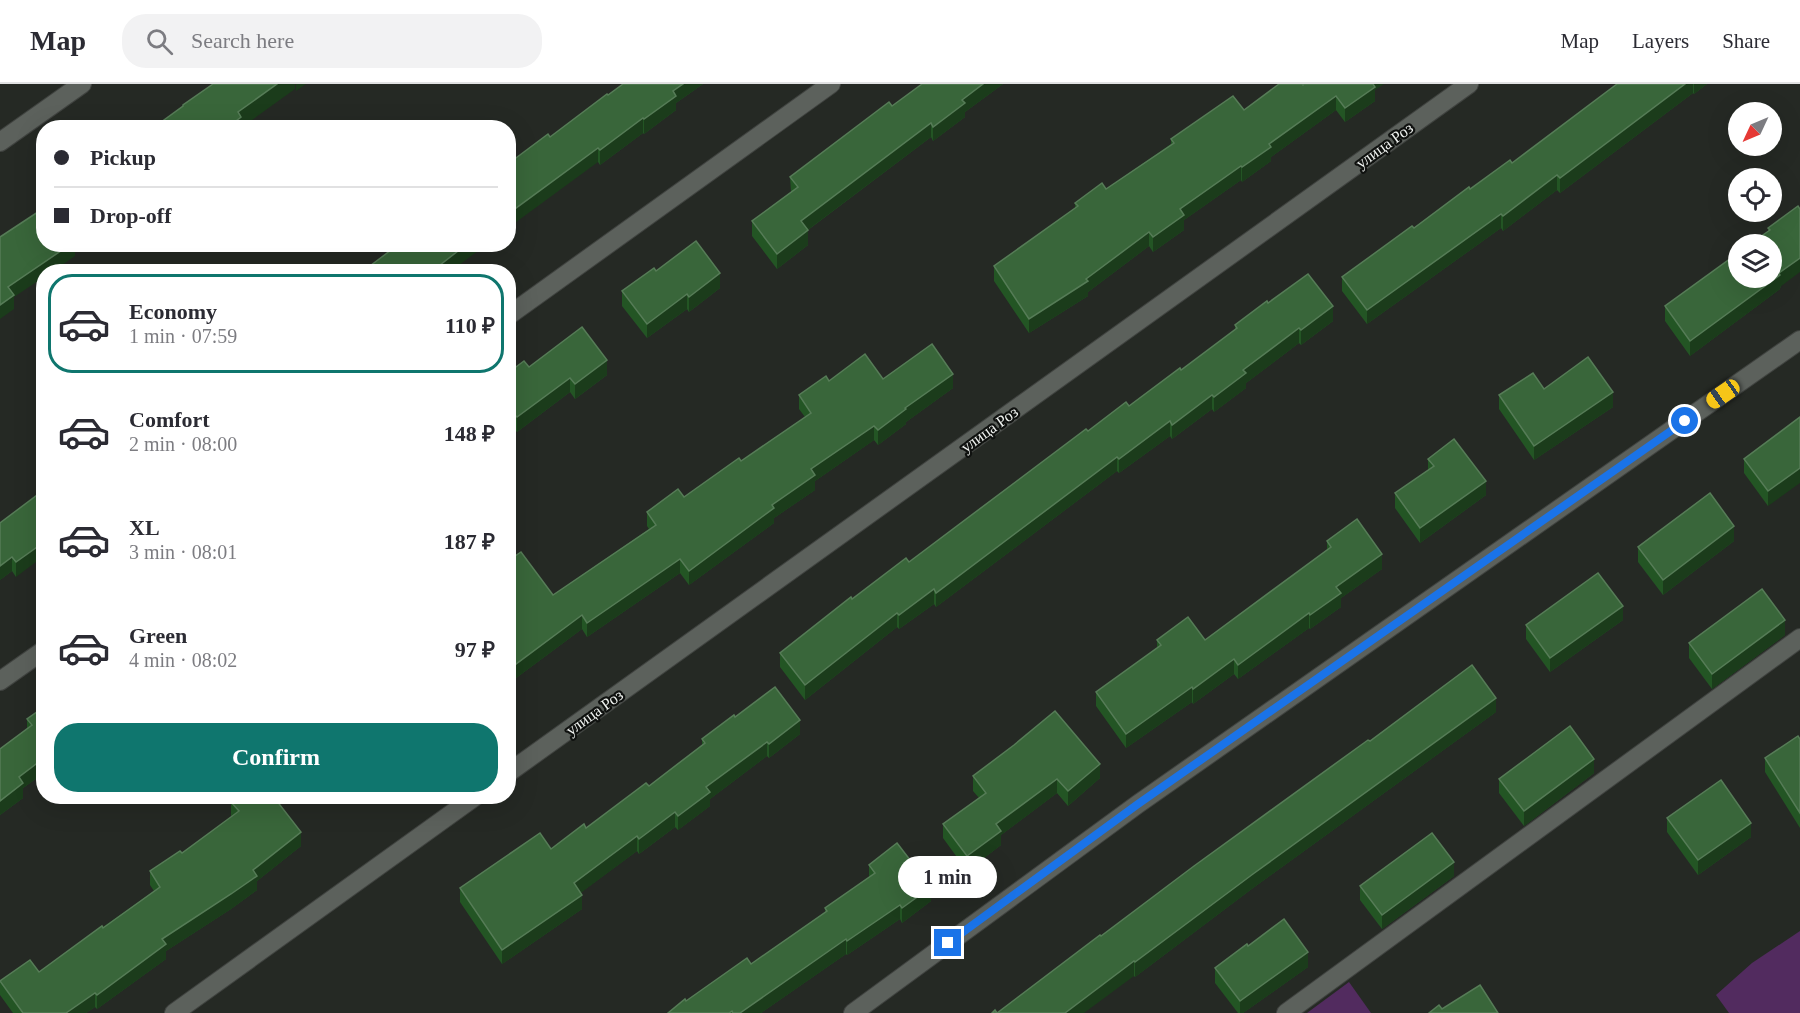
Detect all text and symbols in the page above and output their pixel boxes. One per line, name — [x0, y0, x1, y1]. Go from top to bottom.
search box — [122, 14, 542, 68]
text: Map — [30, 25, 86, 56]
icon: search — [143, 25, 176, 58]
text: Search here — [191, 28, 294, 53]
text: Map — [1561, 29, 1599, 53]
text: Layers — [1632, 29, 1689, 53]
text: Share — [1722, 29, 1770, 53]
north arrow — [1728, 102, 1782, 156]
map controls — [1728, 102, 1782, 288]
street label: улица Роз — [1352, 119, 1417, 173]
text: Pickup — [90, 145, 156, 170]
button: locate — [1728, 168, 1782, 222]
text: Drop-off — [90, 203, 171, 228]
button: layers — [1728, 234, 1782, 288]
icon: car — [57, 297, 111, 351]
text: Economy — [129, 299, 217, 324]
text: 110 ₽ — [445, 313, 495, 338]
text: 1 min · 07:59 — [129, 325, 237, 347]
car — [1703, 376, 1743, 412]
street label: улица Роз — [957, 403, 1022, 457]
icon: car — [57, 405, 111, 459]
text: Comfort — [129, 407, 210, 432]
route start — [1671, 407, 1698, 434]
text: 148 ₽ — [444, 421, 495, 446]
text: 2 min · 08:00 — [129, 433, 237, 455]
icon: car — [57, 513, 111, 567]
text: XL — [129, 515, 160, 540]
text: 187 ₽ — [444, 529, 495, 554]
text: 3 min · 08:01 — [129, 541, 237, 563]
icon: car — [57, 621, 111, 675]
text: Green — [129, 623, 187, 648]
text: 97 ₽ — [455, 637, 495, 662]
text: 4 min · 08:02 — [129, 649, 237, 671]
street label: улица Роз — [562, 686, 627, 740]
button: Confirm — [54, 723, 498, 792]
callout: 1 min — [898, 856, 998, 898]
text: 1 min — [923, 866, 972, 888]
route end — [934, 929, 961, 956]

